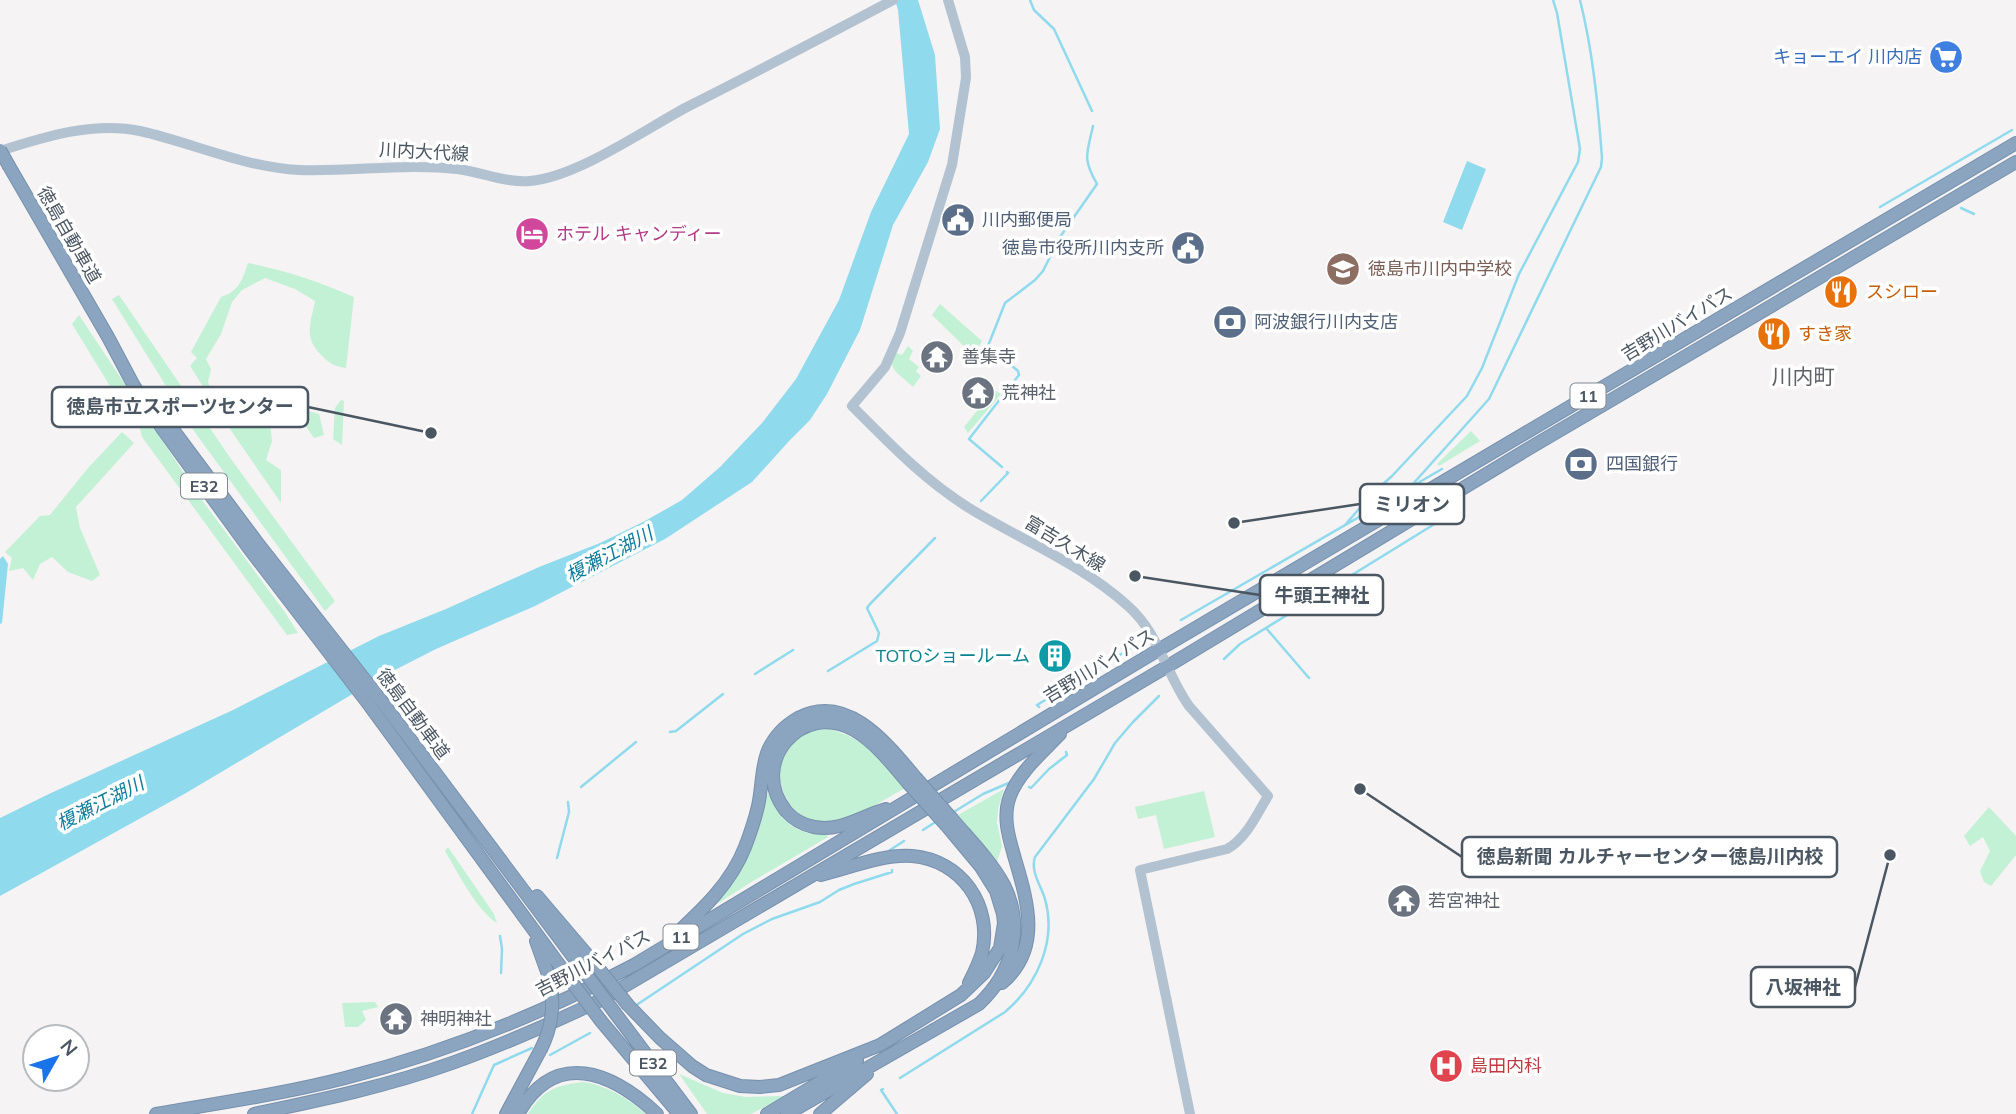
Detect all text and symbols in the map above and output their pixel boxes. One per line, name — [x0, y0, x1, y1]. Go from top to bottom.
supermarket icon: キョーエイ 川内店 — [1927, 38, 1965, 76]
place label: キョーエイ 川内店 — [1773, 45, 1922, 68]
street label: 川内大代線 — [378, 138, 470, 165]
street label: 徳島自動車道 — [32, 182, 106, 287]
public building icon: 川内郵便局 — [939, 201, 977, 239]
place label: 川内郵便局 — [982, 208, 1072, 231]
hotel icon: ホテル キャンディー — [513, 215, 551, 253]
place label: ホテル キャンディー — [556, 222, 721, 245]
public building icon: 徳島市役所川内支所 — [1169, 229, 1207, 267]
place label: 徳島市役所川内支所 — [1002, 236, 1164, 259]
school or university icon: 徳島市川内中学校 — [1324, 250, 1362, 288]
place label: 徳島市川内中学校 — [1368, 257, 1512, 280]
restaurant icon: スシロー — [1822, 273, 1860, 311]
place label: スシロー — [1866, 280, 1938, 303]
street label: 吉野川バイパス — [1617, 281, 1737, 366]
bank icon: 阿波銀行川内支店 — [1211, 303, 1249, 341]
place label: 阿波銀行川内支店 — [1254, 310, 1398, 333]
restaurant icon: すき家 — [1755, 315, 1793, 353]
place label: すき家 — [1798, 322, 1852, 345]
temple icon: 善集寺 — [918, 338, 956, 376]
place label: 善集寺 — [962, 345, 1016, 368]
district label: 川内町 — [1772, 363, 1835, 389]
temple icon: 荒神社 — [959, 374, 997, 412]
place label: 荒神社 — [1002, 381, 1056, 404]
road number: 11 — [1570, 384, 1606, 408]
callout: 徳島市立スポーツセンター — [52, 387, 308, 427]
text: 徳島市立スポーツセンター — [66, 394, 294, 418]
bank icon: 四国銀行 — [1562, 445, 1600, 483]
place label: 四国銀行 — [1606, 452, 1678, 475]
road number: E32 — [181, 474, 227, 499]
callout: ミリオン — [1360, 484, 1464, 524]
text: ミリオン — [1374, 492, 1450, 516]
street label: 富吉久木線 — [1021, 511, 1110, 577]
water label: 榎瀬江湖川 — [561, 520, 658, 587]
callout: 牛頭王神社 — [1260, 575, 1383, 615]
text: 牛頭王神社 — [1274, 583, 1370, 607]
street label: 吉野川バイパス — [1039, 623, 1159, 708]
building icon: TOTOショールーム — [1036, 637, 1074, 675]
place label: TOTOショールーム — [875, 644, 1030, 667]
street label: 徳島自動車道 — [372, 664, 455, 764]
water label: 榎瀬江湖川 — [52, 770, 150, 835]
callout: 徳島新聞 カルチャーセンター徳島川内校 — [1462, 837, 1837, 877]
text: 徳島新聞 カルチャーセンター徳島川内校 — [1476, 844, 1824, 868]
temple icon: 若宮神社 — [1385, 882, 1423, 920]
place label: 若宮神社 — [1428, 889, 1500, 912]
street label: 吉野川バイパス — [532, 924, 654, 1001]
road number: 11 — [664, 925, 698, 950]
callout: 八坂神社 — [1751, 967, 1855, 1007]
text: 八坂神社 — [1765, 975, 1841, 999]
temple icon: 神明神社 — [377, 1000, 415, 1038]
place label: 神明神社 — [420, 1007, 492, 1030]
north arrow — [21, 1023, 91, 1093]
text: N — [55, 1034, 83, 1060]
hospital icon: 島田内科 — [1427, 1047, 1465, 1085]
road number: E32 — [630, 1050, 676, 1076]
place label: 島田内科 — [1470, 1054, 1542, 1077]

